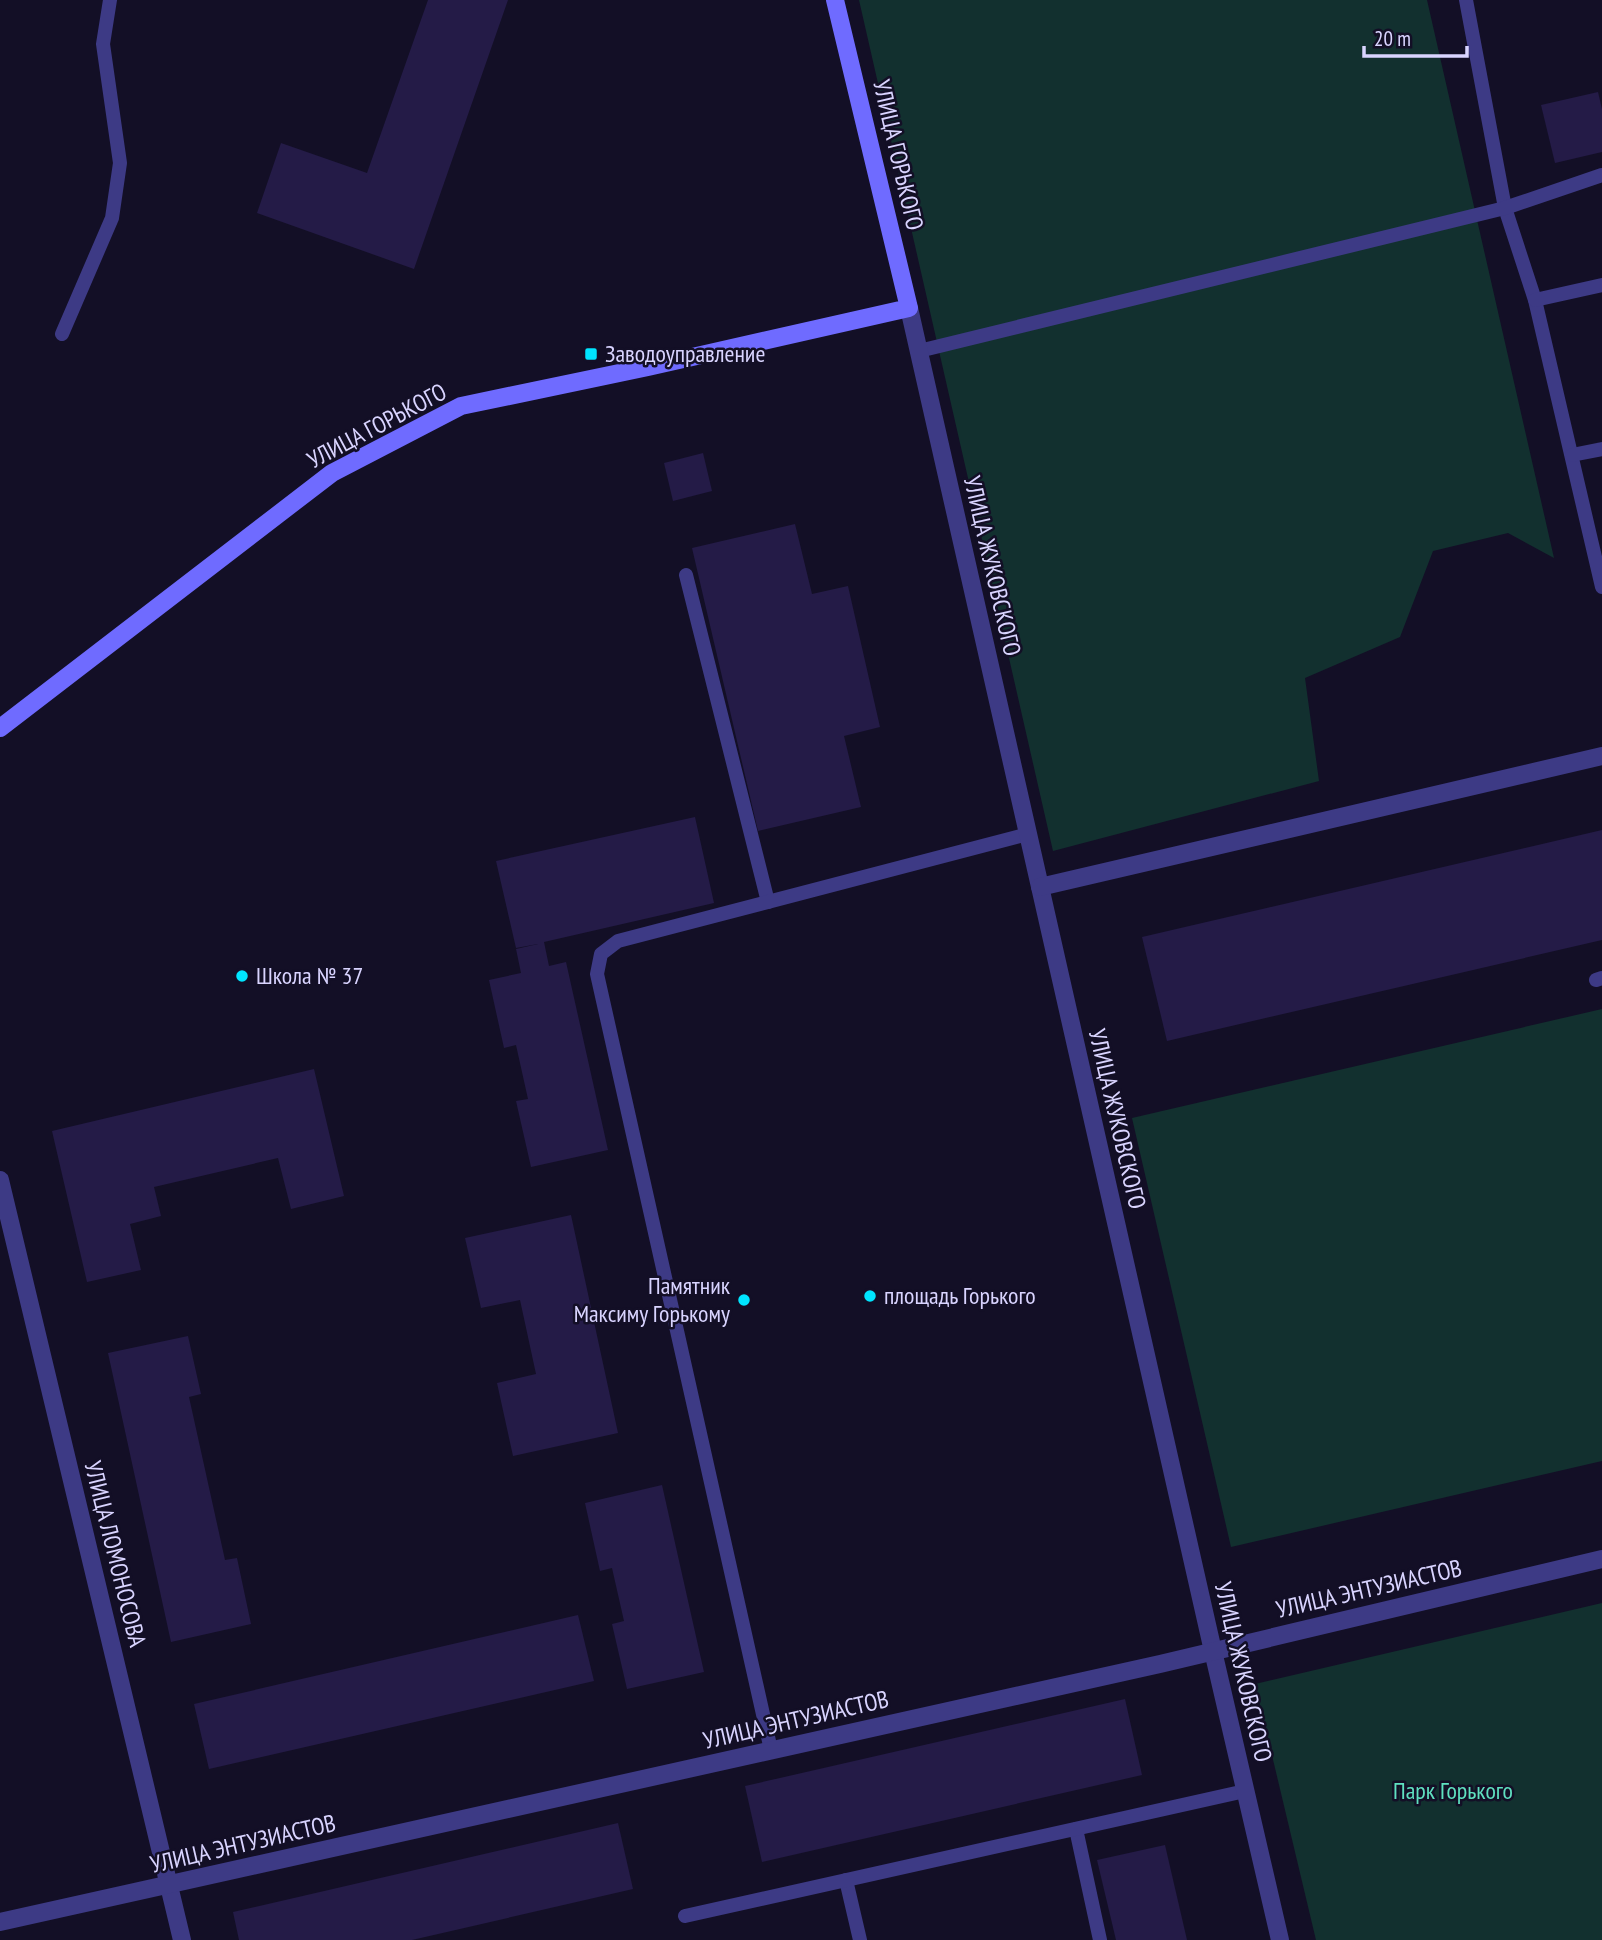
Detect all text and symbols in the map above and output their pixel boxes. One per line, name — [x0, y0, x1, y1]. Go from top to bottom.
scale bar — [1364, 14, 1467, 58]
text: 20 m — [1374, 25, 1411, 52]
street label: УЛИЦА ГОРЬКОГО — [866, 77, 931, 233]
place label: Заводоуправление — [605, 338, 765, 369]
marker: Заводоуправление — [583, 346, 599, 362]
street label: УЛИЦА ГОРЬКОГО — [302, 376, 452, 475]
street label: УЛИЦА ЖУКОВСКОГО — [957, 473, 1028, 659]
place label: Школа № 37 — [256, 960, 363, 991]
marker: Школа № 37 — [234, 968, 250, 984]
street label: УЛИЦА ЖУКОВСКОГО — [1082, 1026, 1153, 1212]
place label: Памятник Максиму Горькому — [574, 1270, 731, 1329]
place label: площадь Горького — [884, 1280, 1036, 1311]
marker: площадь Горького — [862, 1288, 878, 1304]
marker: Памятник Максиму Горькому — [736, 1292, 752, 1308]
street label: УЛИЦА ЛОМОНОСОВА — [77, 1458, 154, 1651]
street label: УЛИЦА ЭНТУЗИАСТОВ — [1273, 1552, 1465, 1625]
street label: УЛИЦА ЖУКОВСКОГО — [1208, 1579, 1279, 1765]
street label: УЛИЦА ЭНТУЗИАСТОВ — [700, 1683, 892, 1756]
park label: Парк Горького — [1393, 1775, 1513, 1806]
street label: УЛИЦА ЭНТУЗИАСТОВ — [147, 1807, 339, 1880]

